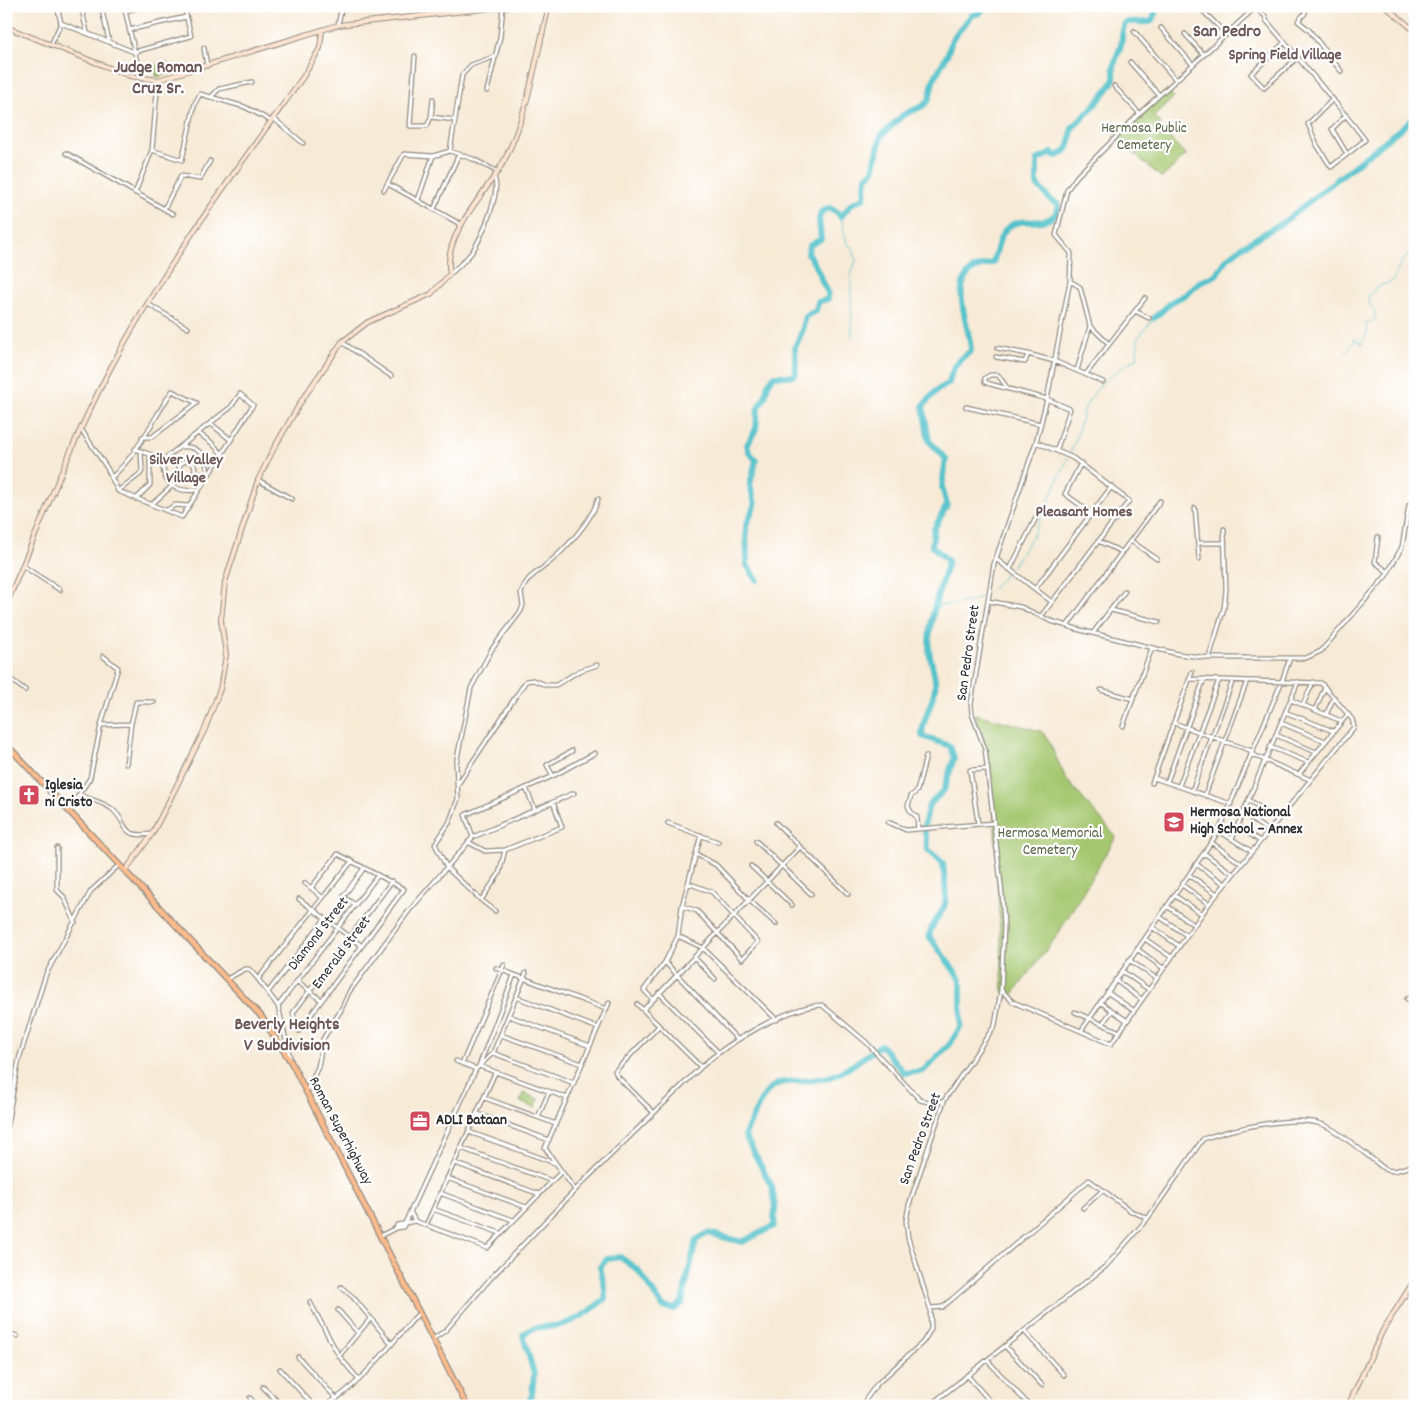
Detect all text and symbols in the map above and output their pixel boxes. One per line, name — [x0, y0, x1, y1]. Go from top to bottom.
district label: San Pedro — [1193, 20, 1261, 45]
district label: Spring Field Village — [1228, 44, 1342, 67]
district label: Judge Roman Cruz Sr. — [114, 56, 202, 102]
park label: Hermosa Public Cemetery — [1101, 118, 1187, 157]
district label: Silver Valley Village — [149, 449, 224, 490]
district label: Pleasant Homes — [1036, 501, 1133, 524]
street label: San Pedro Street — [951, 603, 987, 702]
place label: Iglesia ni Cristo — [45, 775, 93, 814]
church icon: Iglesia ni Cristo — [17, 783, 41, 807]
place label: Hermosa National High School – Annex — [1190, 802, 1303, 841]
school or university icon: Hermosa National High School – Annex — [1162, 810, 1186, 834]
park label: Hermosa Memorial Cemetery — [998, 823, 1103, 862]
street label: Diamond Street — [283, 892, 355, 976]
street label: Emerald Street — [307, 911, 377, 994]
district label: Beverly Heights V Subdivision — [234, 1013, 340, 1059]
street label: Roman Superhighway — [302, 1073, 378, 1190]
street label: San Pedro Street — [894, 1089, 948, 1188]
office icon: ADLI Bataan — [408, 1109, 432, 1133]
place label: ADLI Bataan — [436, 1110, 507, 1132]

